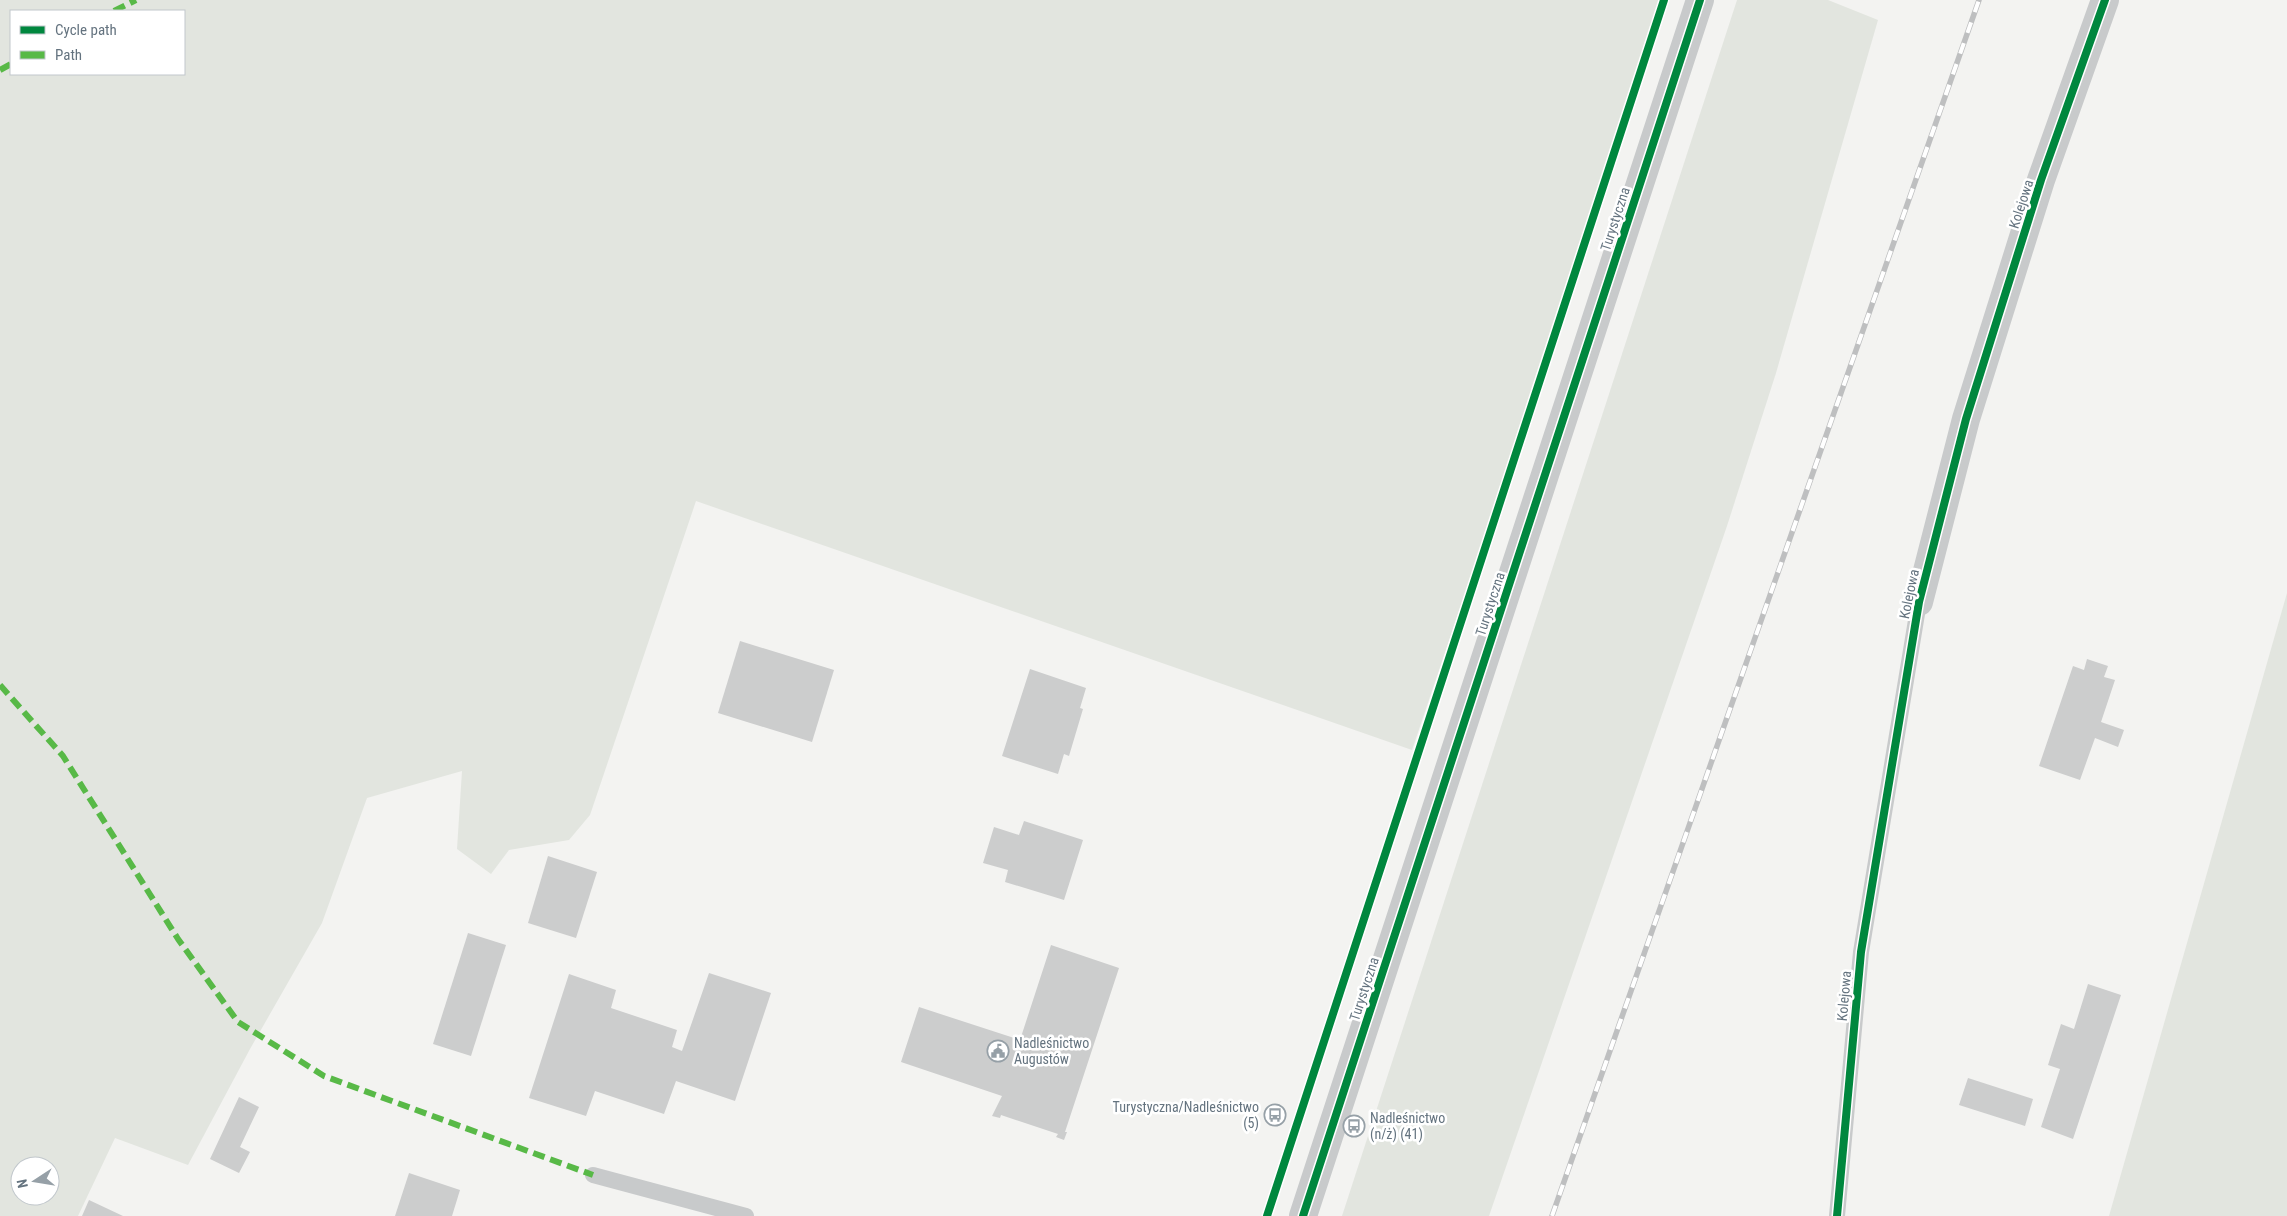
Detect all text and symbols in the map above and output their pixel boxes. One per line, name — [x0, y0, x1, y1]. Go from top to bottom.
legend — [10, 10, 185, 75]
text: Cycle path — [55, 21, 117, 39]
text: Path — [55, 46, 82, 64]
street label: Kolejowa — [2006, 178, 2036, 230]
street label: Turystyczna — [1597, 185, 1633, 253]
street label: Kolejowa — [1896, 568, 1922, 620]
street label: Turystyczna — [1472, 570, 1508, 638]
street label: Turystyczna — [1346, 955, 1382, 1023]
street label: Kolejowa — [1834, 970, 1854, 1022]
place label: Nadleśnictwo Augustów — [1014, 1035, 1089, 1067]
public building icon: Nadleśnictwo Augustów — [986, 1039, 1010, 1063]
place label: Turystyczna/Nadleśnictwo (5) — [1113, 1099, 1259, 1132]
bus stop icon: Turystyczna/Nadleśnictwo (5) — [1263, 1103, 1287, 1127]
place label: Nadleśnictwo (n/ż) (41) — [1370, 1110, 1445, 1143]
bus stop icon: Nadleśnictwo (n/ż) (41) — [1342, 1114, 1366, 1138]
north arrow — [10, 1156, 60, 1206]
text: N — [14, 1178, 31, 1190]

